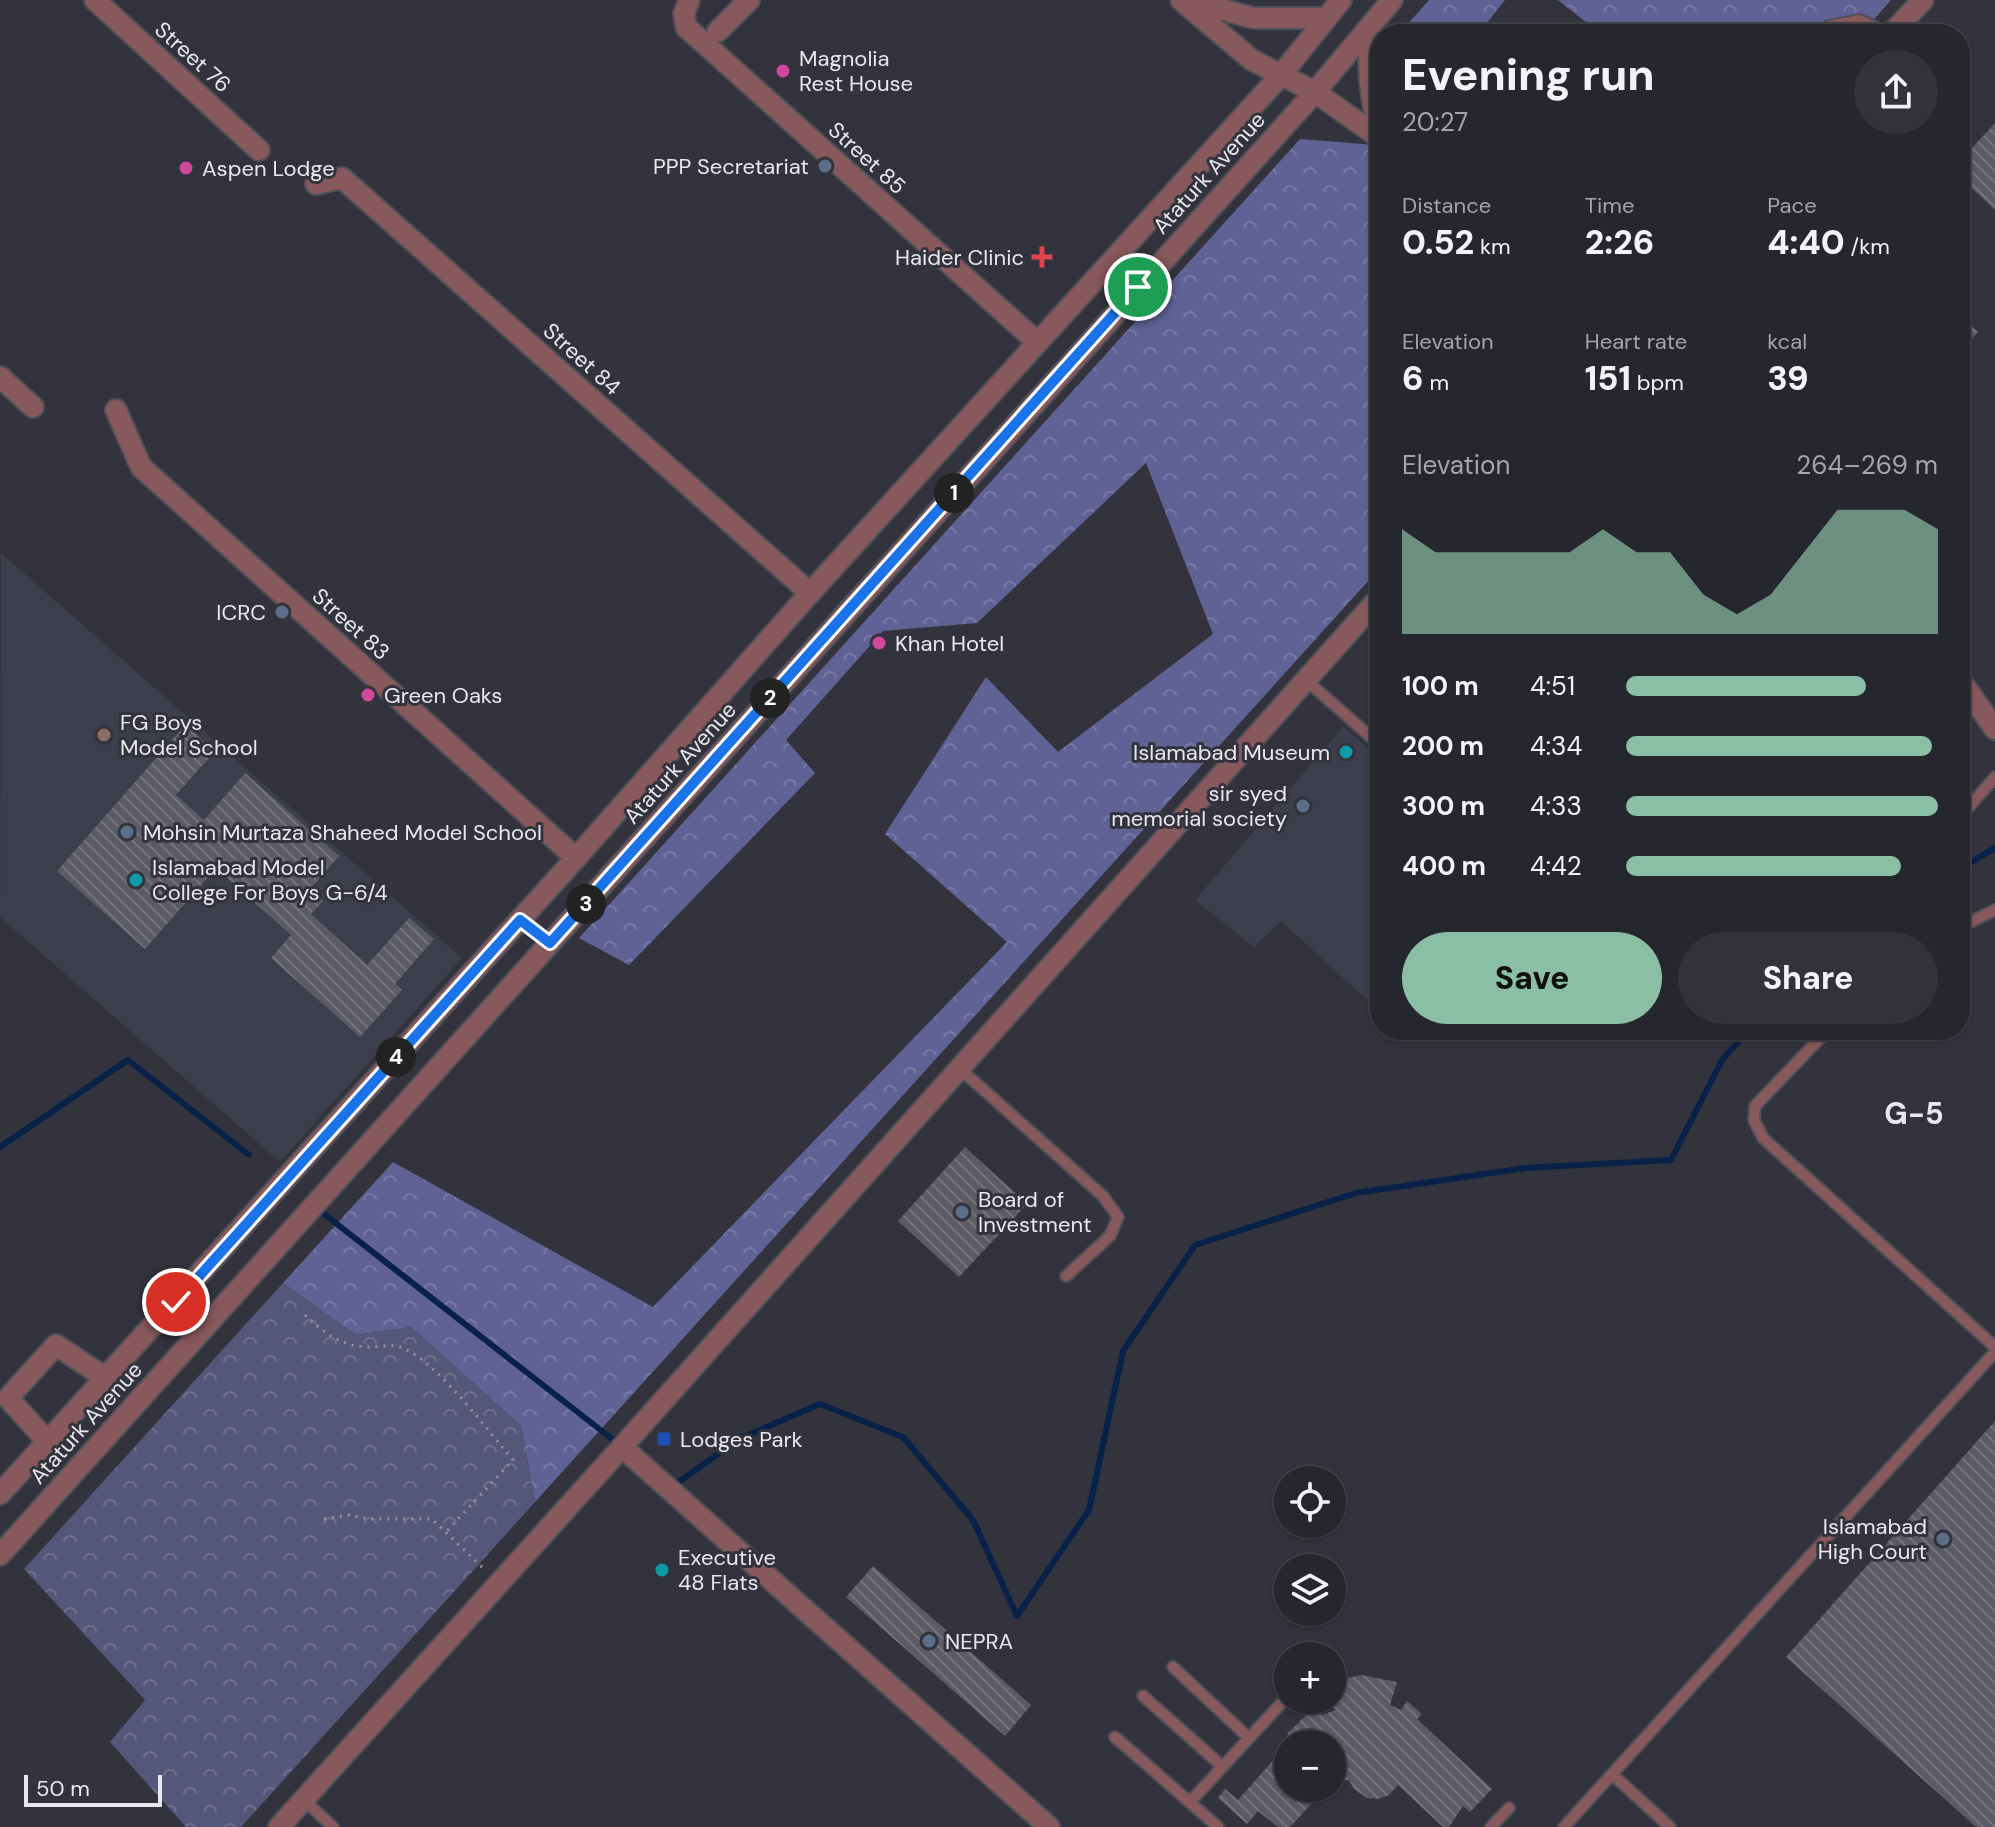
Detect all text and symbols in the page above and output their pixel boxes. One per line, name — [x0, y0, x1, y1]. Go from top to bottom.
street label: Street 76 — [149, 15, 237, 99]
place label: Magnolia Rest House — [799, 44, 913, 98]
text: Evening run — [1402, 46, 1655, 104]
button: share — [1854, 50, 1938, 134]
marker: Magnolia Rest House — [774, 62, 792, 80]
text: 20:27 — [1402, 105, 1468, 139]
street label: Ataturk Avenue — [1146, 106, 1272, 240]
street label: Street 85 — [822, 115, 912, 201]
place label: PPP Secretariat — [653, 152, 809, 181]
place label: Aspen Lodge — [202, 154, 335, 183]
marker: PPP Secretariat — [816, 157, 834, 175]
marker: Aspen Lodge — [177, 159, 195, 177]
text: Distance — [1402, 191, 1491, 220]
text: Time — [1585, 191, 1634, 220]
text: Pace — [1767, 191, 1817, 220]
text: 0.52 — [1402, 220, 1474, 265]
text: 2:26 — [1585, 220, 1654, 265]
text: 4:40 — [1767, 220, 1845, 265]
text: km — [1474, 232, 1511, 261]
text: /km — [1845, 232, 1890, 261]
place label: Haider Clinic — [895, 243, 1024, 272]
marker: Haider Clinic — [1031, 246, 1053, 268]
pin — [1104, 253, 1172, 321]
icon: arrive — [1116, 265, 1160, 309]
street label: Street 84 — [537, 316, 627, 402]
text: Elevation — [1402, 327, 1494, 356]
text: Heart rate — [1585, 327, 1687, 356]
text: kcal — [1767, 327, 1807, 356]
text: 6 — [1402, 356, 1424, 401]
text: 151 — [1585, 356, 1631, 401]
text: 39 — [1767, 356, 1809, 401]
text: m — [1424, 368, 1449, 397]
text: bpm — [1631, 368, 1684, 397]
text: Elevation — [1402, 448, 1510, 482]
text: 264–269 m — [1796, 448, 1938, 482]
pin: 1 — [934, 473, 974, 513]
text: 1 — [950, 478, 958, 507]
street label: Street 83 — [306, 582, 396, 666]
place label: ICRC — [216, 598, 266, 627]
marker: ICRC — [273, 603, 291, 621]
place label: Khan Hotel — [895, 629, 1004, 658]
marker: Khan Hotel — [870, 634, 888, 652]
text: 100 m — [1402, 669, 1479, 703]
text: 4:51 — [1530, 669, 1575, 703]
pin: 2 — [750, 678, 790, 718]
place label: Green Oaks — [384, 681, 502, 710]
text: 2 — [764, 683, 776, 712]
marker: Green Oaks — [359, 686, 377, 704]
street label: Ataturk Avenue — [617, 696, 743, 830]
place label: FG Boys Model School — [120, 708, 258, 762]
marker: FG Boys Model School — [95, 726, 113, 744]
text: 200 m — [1402, 729, 1484, 763]
text: 4:34 — [1530, 729, 1582, 763]
place label: Islamabad Museum — [1133, 738, 1330, 767]
marker: Islamabad Museum — [1337, 743, 1355, 761]
place label: sir syed memorial society — [1111, 779, 1287, 833]
text: 300 m — [1402, 789, 1485, 823]
text: 4:33 — [1530, 789, 1582, 823]
marker: sir syed memorial society — [1294, 797, 1312, 815]
place label: Mohsin Murtaza Shaheed Model School — [143, 818, 542, 847]
marker: Mohsin Murtaza Shaheed Model School — [118, 823, 136, 841]
text: 400 m — [1402, 849, 1486, 883]
text: 4:42 — [1530, 849, 1582, 883]
place label: Islamabad Model College For Boys G-6/4 — [152, 853, 388, 907]
marker: Islamabad Model College For Boys G-6/4 — [127, 871, 145, 889]
pin: 3 — [566, 884, 606, 924]
text: 3 — [579, 889, 593, 918]
button: Save — [1402, 932, 1662, 1024]
button: Share — [1678, 932, 1938, 1024]
pin: 4 — [376, 1037, 416, 1077]
text: 4 — [389, 1042, 403, 1071]
district label: G-5 — [1884, 1094, 1944, 1133]
place label: Board of Investment — [978, 1185, 1092, 1239]
marker: Board of Investment — [953, 1203, 971, 1221]
pin — [142, 1268, 210, 1336]
icon: check — [154, 1280, 198, 1324]
street label: Ataturk Avenue — [23, 1356, 149, 1490]
place label: Lodges Park — [680, 1425, 803, 1454]
marker: Lodges Park — [655, 1430, 673, 1448]
map controls — [1274, 1466, 1346, 1802]
button: locate — [1274, 1466, 1346, 1538]
place label: Islamabad High Court — [1818, 1512, 1927, 1566]
marker: Islamabad High Court — [1934, 1530, 1952, 1548]
place label: Executive 48 Flats — [678, 1543, 776, 1597]
button: layers — [1274, 1554, 1346, 1626]
marker: Executive 48 Flats — [653, 1561, 671, 1579]
place label: NEPRA — [945, 1627, 1013, 1656]
marker: NEPRA — [920, 1632, 938, 1650]
button: + — [1274, 1642, 1346, 1714]
button: − — [1274, 1730, 1346, 1802]
scale bar — [24, 1771, 162, 1807]
text: 50 m — [36, 1774, 90, 1803]

